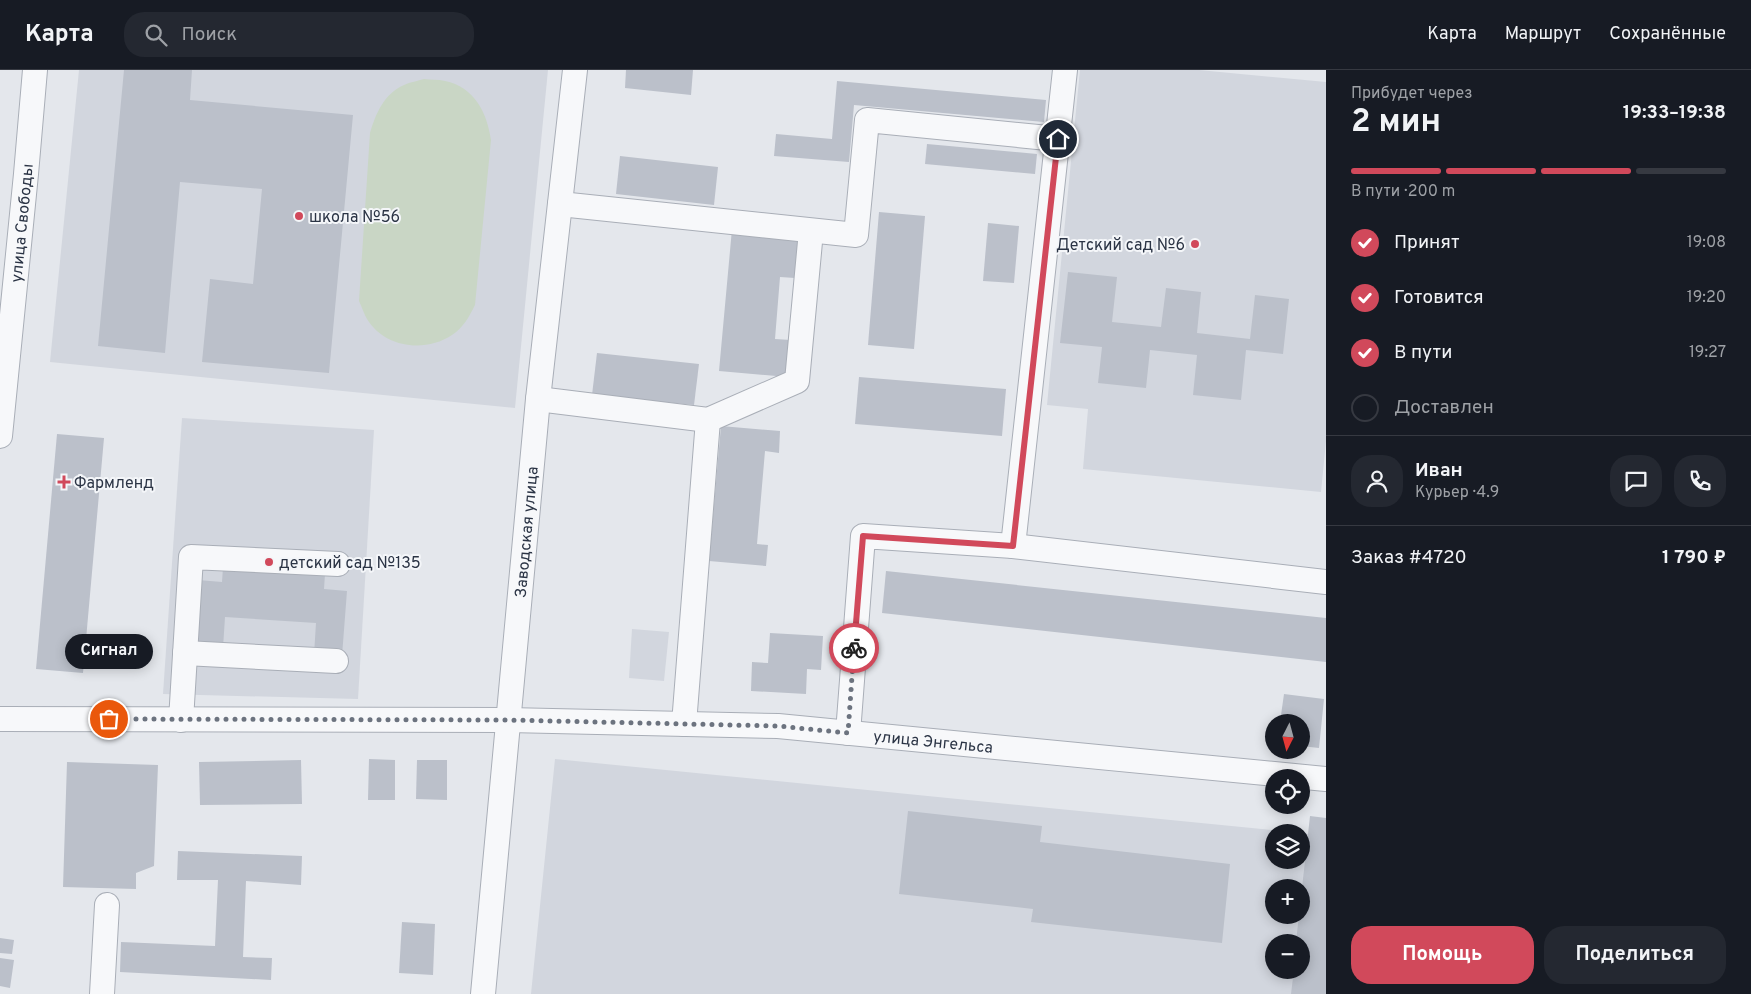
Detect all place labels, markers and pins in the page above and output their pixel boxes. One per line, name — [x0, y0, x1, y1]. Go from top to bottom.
pin — [1037, 118, 1079, 160]
place label: школа №56 — [309, 208, 400, 228]
marker: школа №56 — [293, 210, 305, 222]
place label: Детский сад №6 — [1056, 236, 1185, 256]
marker: Детский сад №6 — [1189, 238, 1201, 250]
place label: Фармленд — [74, 474, 154, 494]
marker: Фармленд — [58, 476, 70, 488]
place label: детский сад №135 — [279, 554, 421, 574]
marker: детский сад №135 — [263, 556, 275, 568]
callout: Сигнал — [65, 634, 153, 669]
pin — [88, 698, 130, 740]

